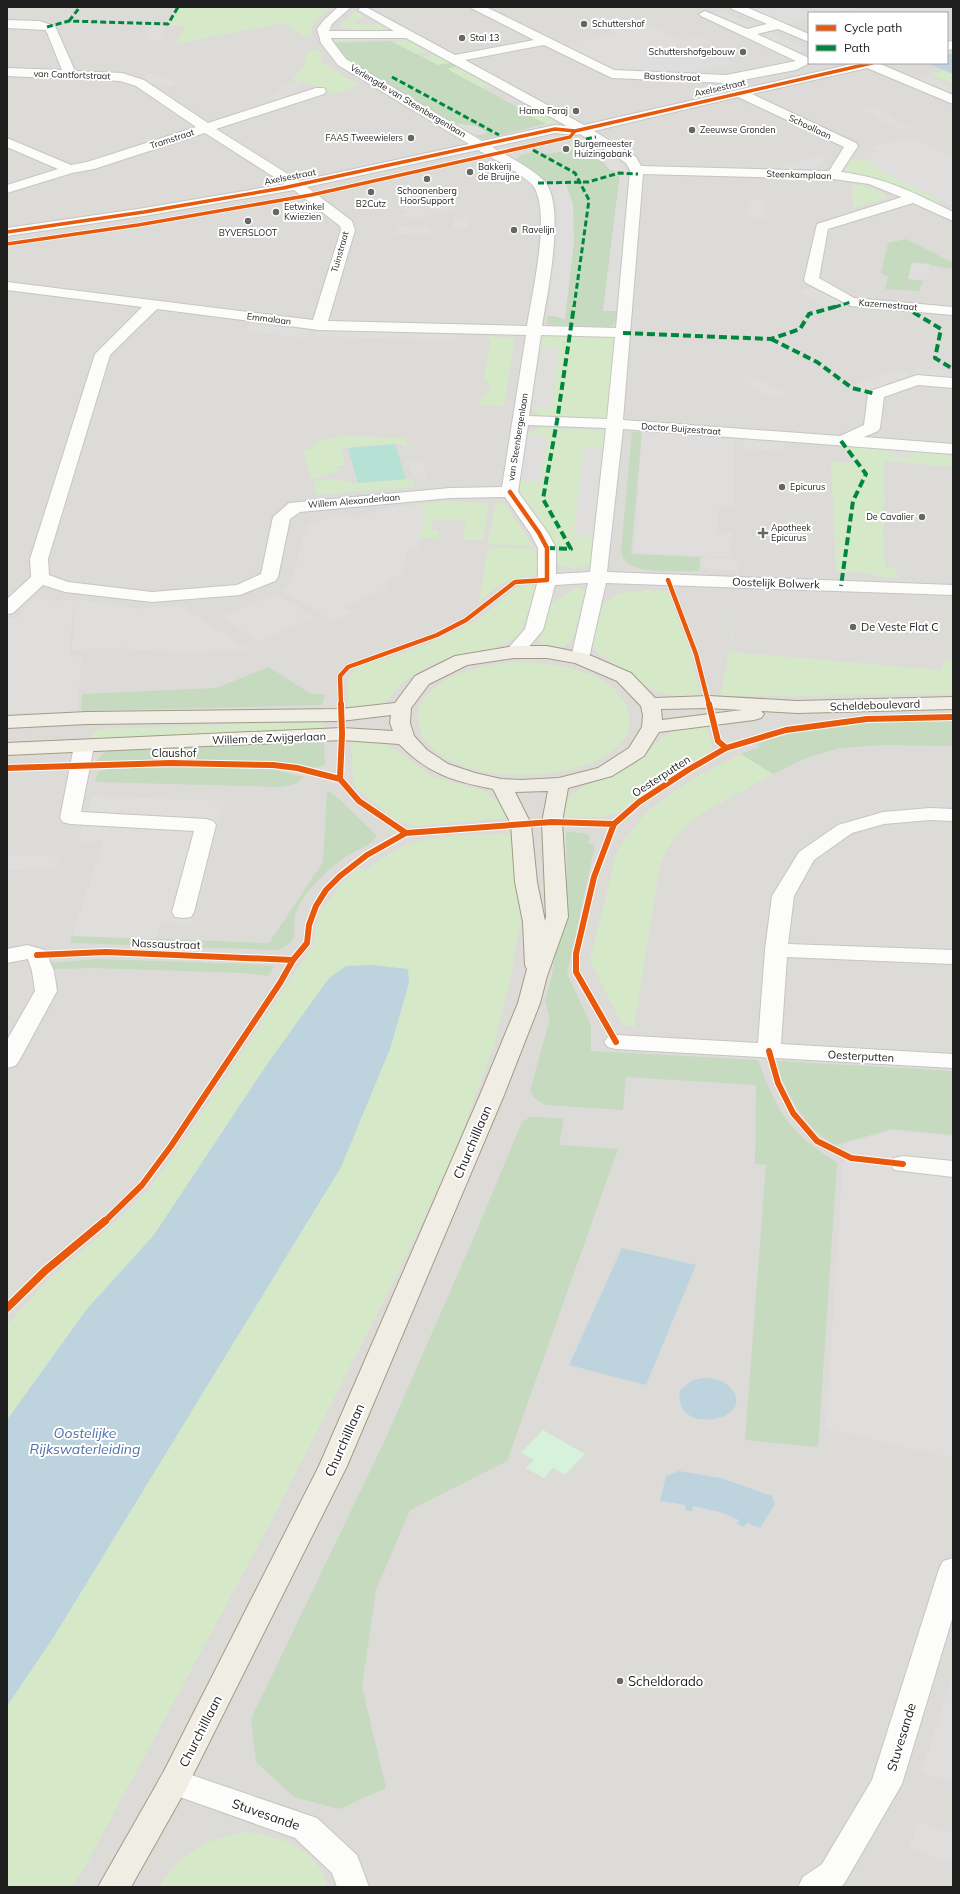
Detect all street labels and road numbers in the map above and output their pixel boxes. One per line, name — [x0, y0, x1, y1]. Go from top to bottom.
street label: Verlengde van Steenbergenlaan — [348, 62, 468, 140]
street label: van Cantfortstraat — [33, 68, 111, 81]
street label: Bastionstraat — [644, 70, 700, 83]
street label: Axelsestraat — [693, 76, 747, 99]
street label: Schoollaan — [787, 112, 833, 141]
street label: Tramstraat — [148, 126, 195, 151]
street label: Axelsestraat — [263, 166, 317, 187]
street label: Steenkamplaan — [766, 168, 832, 181]
street label: Tuinstraat — [328, 230, 351, 274]
street label: Kazernestraat — [858, 296, 918, 313]
street label: Emmalaan — [246, 310, 292, 327]
street label: van Steenbergenlaan — [505, 392, 530, 482]
street label: Doctor Buijzestraat — [641, 420, 721, 437]
street label: Willem Alexanderlaan — [307, 491, 400, 510]
street label: Oostelijk Bolwerk — [732, 574, 820, 592]
street label: Scheldeboulevard — [830, 696, 920, 714]
street label: Willem de Zwijgerlaan — [212, 729, 326, 747]
street label: Claushof — [152, 746, 197, 760]
street label: Oesterputten — [629, 752, 693, 800]
street label: Nassaustraat — [131, 936, 201, 952]
street label: Oesterputten — [827, 1047, 895, 1065]
street label: Churchilllaan — [449, 1103, 495, 1181]
street label: Churchilllaan — [321, 1401, 367, 1479]
street label: Churchilllaan — [175, 1692, 225, 1770]
street label: Stuvesande — [883, 1701, 919, 1773]
street label: Stuvesande — [230, 1795, 302, 1833]

